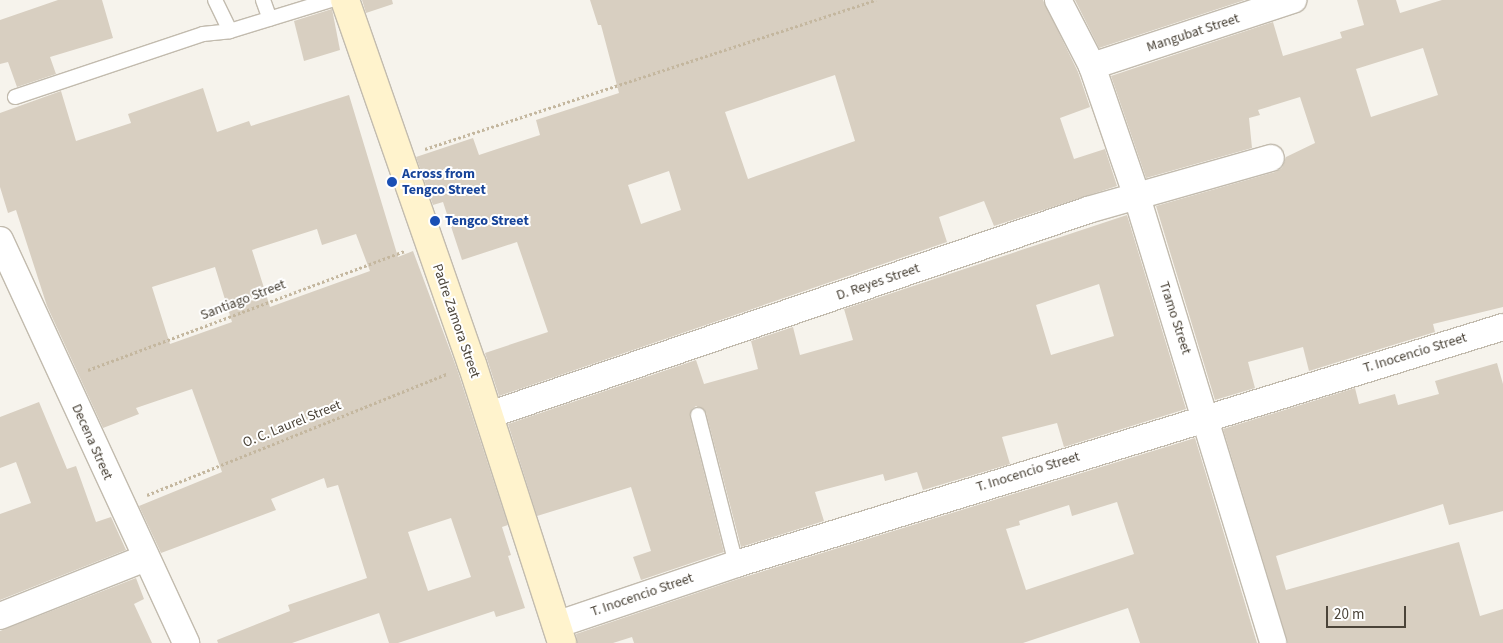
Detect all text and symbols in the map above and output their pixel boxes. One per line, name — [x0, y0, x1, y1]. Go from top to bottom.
street label: Mangubat Street — [1144, 10, 1242, 56]
place label: Across from Tengco Street — [402, 166, 486, 198]
marker: Across from Tengco Street — [386, 176, 398, 188]
place label: Tengco Street — [445, 213, 529, 229]
marker: Tengco Street — [429, 215, 441, 227]
street label: D. Reyes Street — [834, 260, 922, 304]
street label: Padre Zamora Street — [429, 262, 483, 380]
street label: Santiago Street — [198, 276, 288, 324]
street label: Tramo Street — [1155, 279, 1195, 357]
street label: T. Inocencio Street — [1361, 329, 1469, 377]
street label: O. C. Laurel Street — [240, 397, 344, 451]
street label: Decena Street — [68, 402, 116, 482]
street label: T. Inocencio Street — [974, 448, 1082, 496]
street label: T. Inocencio Street — [589, 570, 695, 620]
scale bar — [1328, 596, 1408, 628]
text: 20 m — [1334, 604, 1364, 625]

